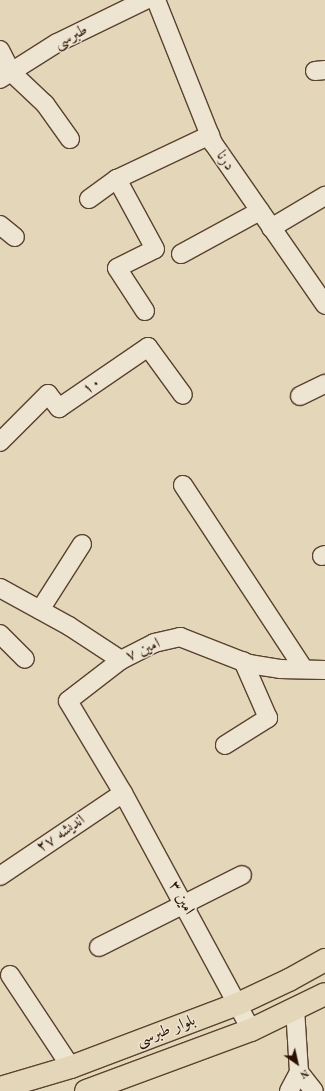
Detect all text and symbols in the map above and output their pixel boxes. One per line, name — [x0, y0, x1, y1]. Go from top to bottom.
street label: طبرسی — [51, 20, 91, 54]
street label: درنا — [211, 147, 239, 175]
street label: ۱۰ — [79, 373, 105, 399]
street label: امین ۷ — [123, 634, 163, 666]
street label: اندیشه ۲۷ — [33, 811, 89, 857]
street label: امین ۳ — [164, 878, 198, 918]
street label: بلوار طبرسی — [134, 1011, 198, 1051]
north arrow — [277, 1043, 317, 1083]
text: N — [297, 1066, 311, 1080]

